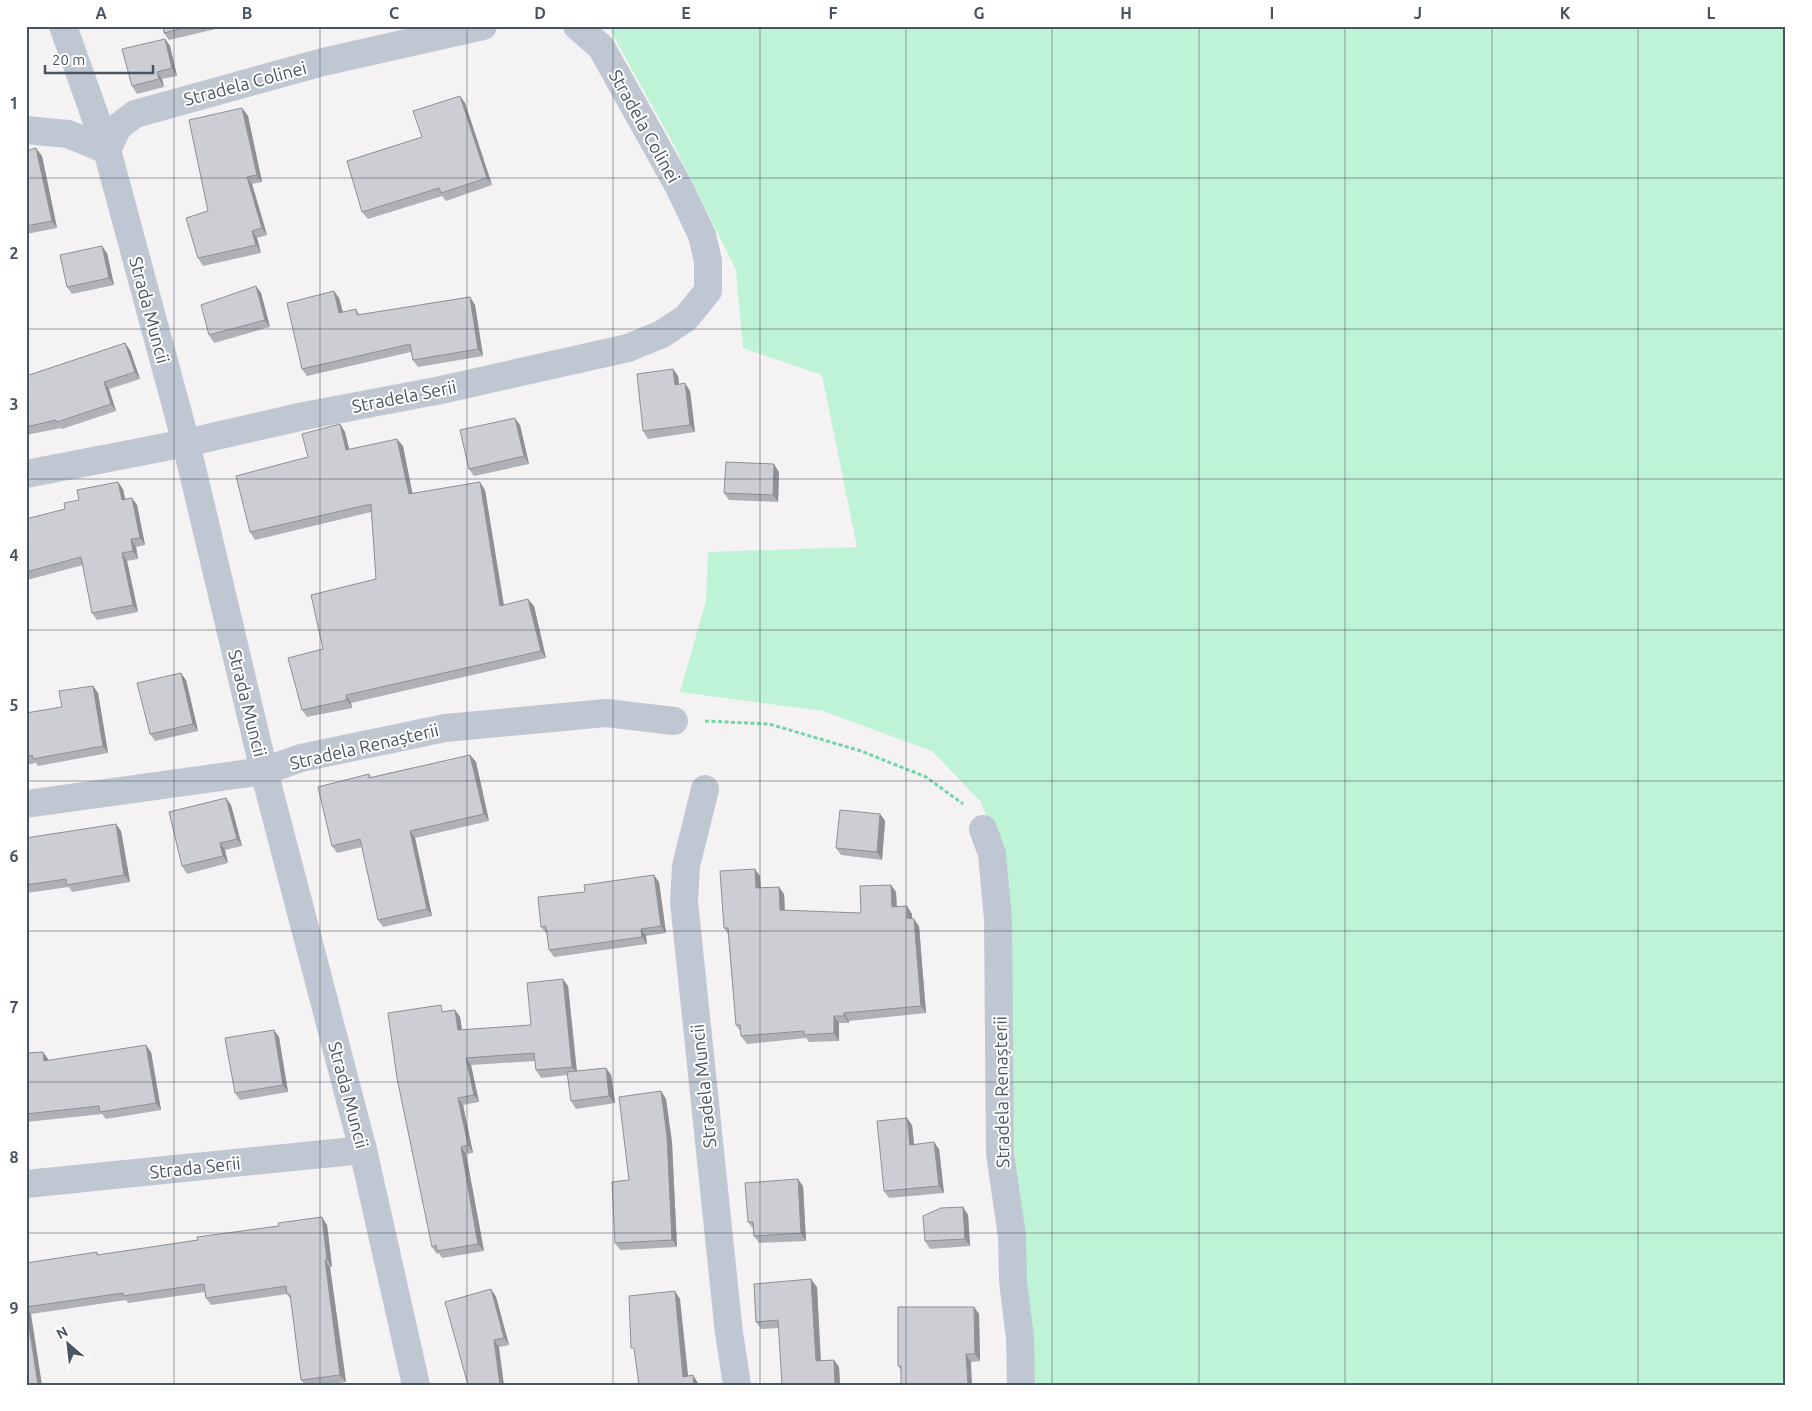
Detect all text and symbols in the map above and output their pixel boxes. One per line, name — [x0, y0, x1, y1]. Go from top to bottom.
text: A — [95, 4, 107, 22]
text: B — [242, 4, 252, 22]
text: C — [389, 4, 399, 22]
text: D — [534, 4, 546, 22]
text: E — [681, 4, 691, 22]
text: F — [829, 4, 838, 22]
text: G — [973, 4, 985, 22]
text: H — [1120, 4, 1132, 22]
text: I — [1270, 4, 1274, 22]
text: J — [1414, 4, 1422, 22]
text: K — [1560, 4, 1571, 22]
text: L — [1707, 4, 1716, 22]
scale bar — [45, 42, 152, 74]
text: 20 m — [52, 51, 85, 68]
street label: Stradela Colinei — [181, 57, 309, 109]
street label: Stradela Colinei — [606, 66, 684, 186]
text: 1 — [9, 94, 19, 112]
text: 2 — [9, 244, 19, 262]
street label: Strada Muncii — [126, 254, 174, 366]
street label: Stradela Serii — [350, 376, 458, 416]
text: 3 — [9, 395, 19, 413]
text: 4 — [9, 546, 19, 564]
street label: Strada Muncii — [225, 647, 271, 759]
text: 5 — [9, 696, 19, 714]
street label: Stradela Renașterii — [288, 719, 440, 773]
text: 6 — [9, 847, 19, 865]
text: 7 — [9, 998, 19, 1016]
street label: Stradela Renașterii — [990, 1016, 1012, 1168]
street label: Stradela Muncii — [687, 1023, 719, 1149]
street label: Strada Muncii — [325, 1039, 373, 1151]
text: 8 — [9, 1148, 19, 1166]
street label: Strada Serii — [149, 1152, 241, 1182]
text: 9 — [9, 1299, 19, 1317]
north arrow — [42, 1318, 92, 1368]
text: N — [54, 1323, 70, 1342]

